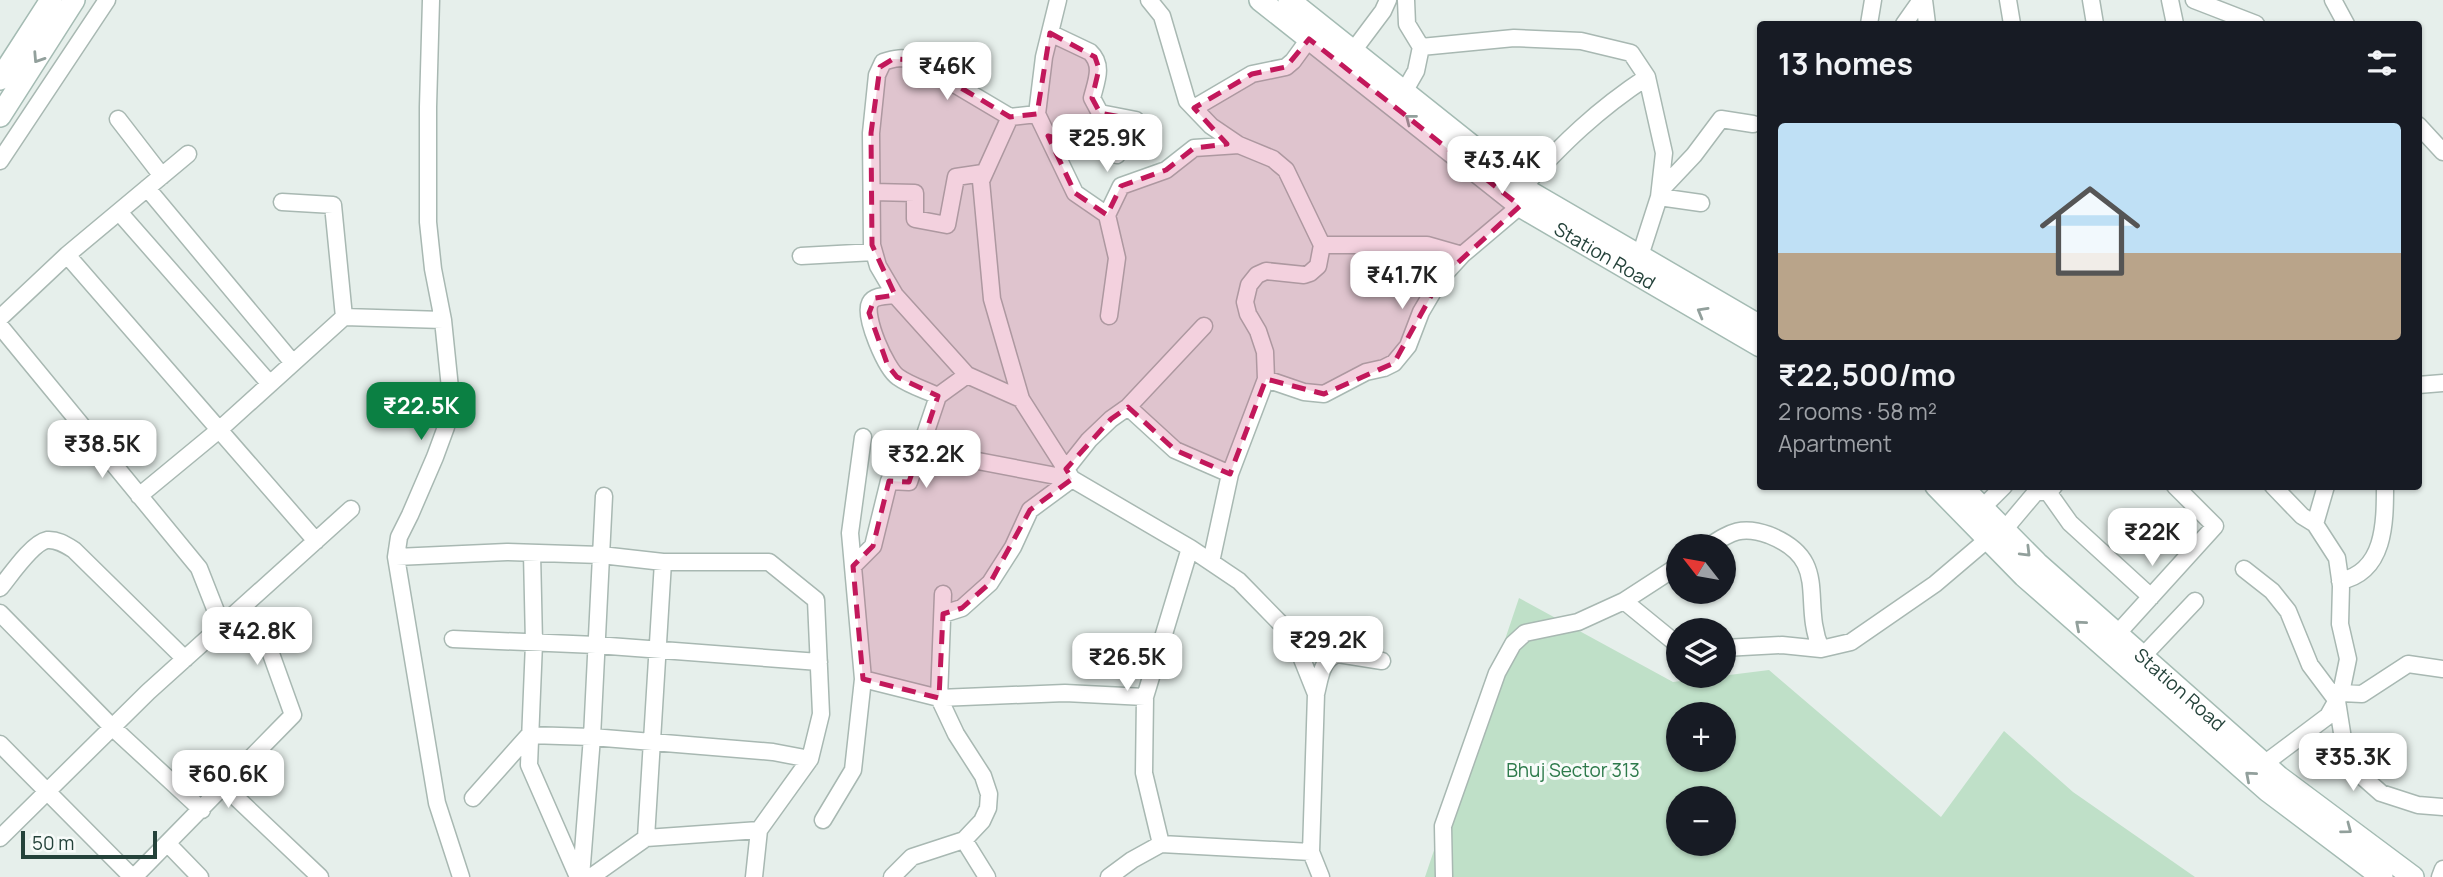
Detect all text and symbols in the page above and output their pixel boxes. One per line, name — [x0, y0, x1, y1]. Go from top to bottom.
pin: ₹46K — [906, 42, 988, 102]
text: 13 homes — [1778, 43, 1913, 84]
icon: filters — [2363, 44, 2401, 82]
text: ₹46K — [918, 49, 976, 81]
one-way arrow — [33, 50, 46, 63]
pin: ₹25.9K — [1050, 114, 1164, 174]
one-way arrow — [1406, 115, 1418, 128]
text: ₹25.9K — [1068, 121, 1146, 153]
pin: ₹43.4K — [1445, 136, 1559, 196]
text: ₹43.4K — [1463, 143, 1541, 175]
icon: home — [2027, 168, 2153, 294]
street label: Station Road — [1549, 216, 1660, 295]
pin: ₹41.7K — [1345, 252, 1459, 311]
text: ₹41.7K — [1366, 258, 1438, 290]
one-way arrow — [1696, 307, 1709, 320]
text: ₹22,500/mo — [1778, 354, 1956, 395]
pin: ₹22.5K — [364, 382, 478, 442]
text: ₹22.5K — [383, 389, 459, 421]
text: 2 rooms · 58 m² — [1778, 395, 1937, 427]
pin: ₹38.5K — [45, 420, 159, 480]
text: ₹38.5K — [63, 427, 141, 459]
text: Apartment — [1778, 427, 1892, 459]
pin: ₹32.2K — [869, 430, 983, 490]
text: ₹32.2K — [888, 437, 964, 469]
pin: ₹22K — [2111, 508, 2193, 568]
text: ₹22K — [2124, 515, 2180, 547]
north arrow — [1666, 534, 1736, 604]
map controls — [1666, 534, 1736, 856]
one-way arrow — [2018, 544, 2031, 557]
pin: ₹42.8K — [200, 608, 314, 667]
text: ₹42.8K — [218, 614, 296, 646]
pin: ₹29.2K — [1271, 616, 1385, 676]
button: layers — [1666, 618, 1736, 688]
one-way arrow — [2075, 621, 2088, 633]
text: ₹29.2K — [1289, 623, 1367, 655]
pin: ₹26.5K — [1070, 634, 1184, 693]
text: ₹26.5K — [1088, 640, 1166, 672]
street label: Station Road — [2129, 642, 2231, 737]
button: + — [1666, 702, 1736, 772]
pin: ₹35.3K — [2296, 734, 2410, 793]
text: ₹35.3K — [2315, 740, 2391, 772]
pin: ₹60.6K — [171, 750, 285, 810]
text: ₹60.6K — [188, 757, 268, 789]
park label: Bhuj Sector 313 — [1506, 757, 1640, 783]
one-way arrow — [2245, 771, 2258, 784]
button: − — [1666, 786, 1736, 856]
one-way arrow — [2339, 820, 2352, 833]
scale bar — [21, 828, 158, 860]
text: 50 m — [32, 830, 74, 856]

